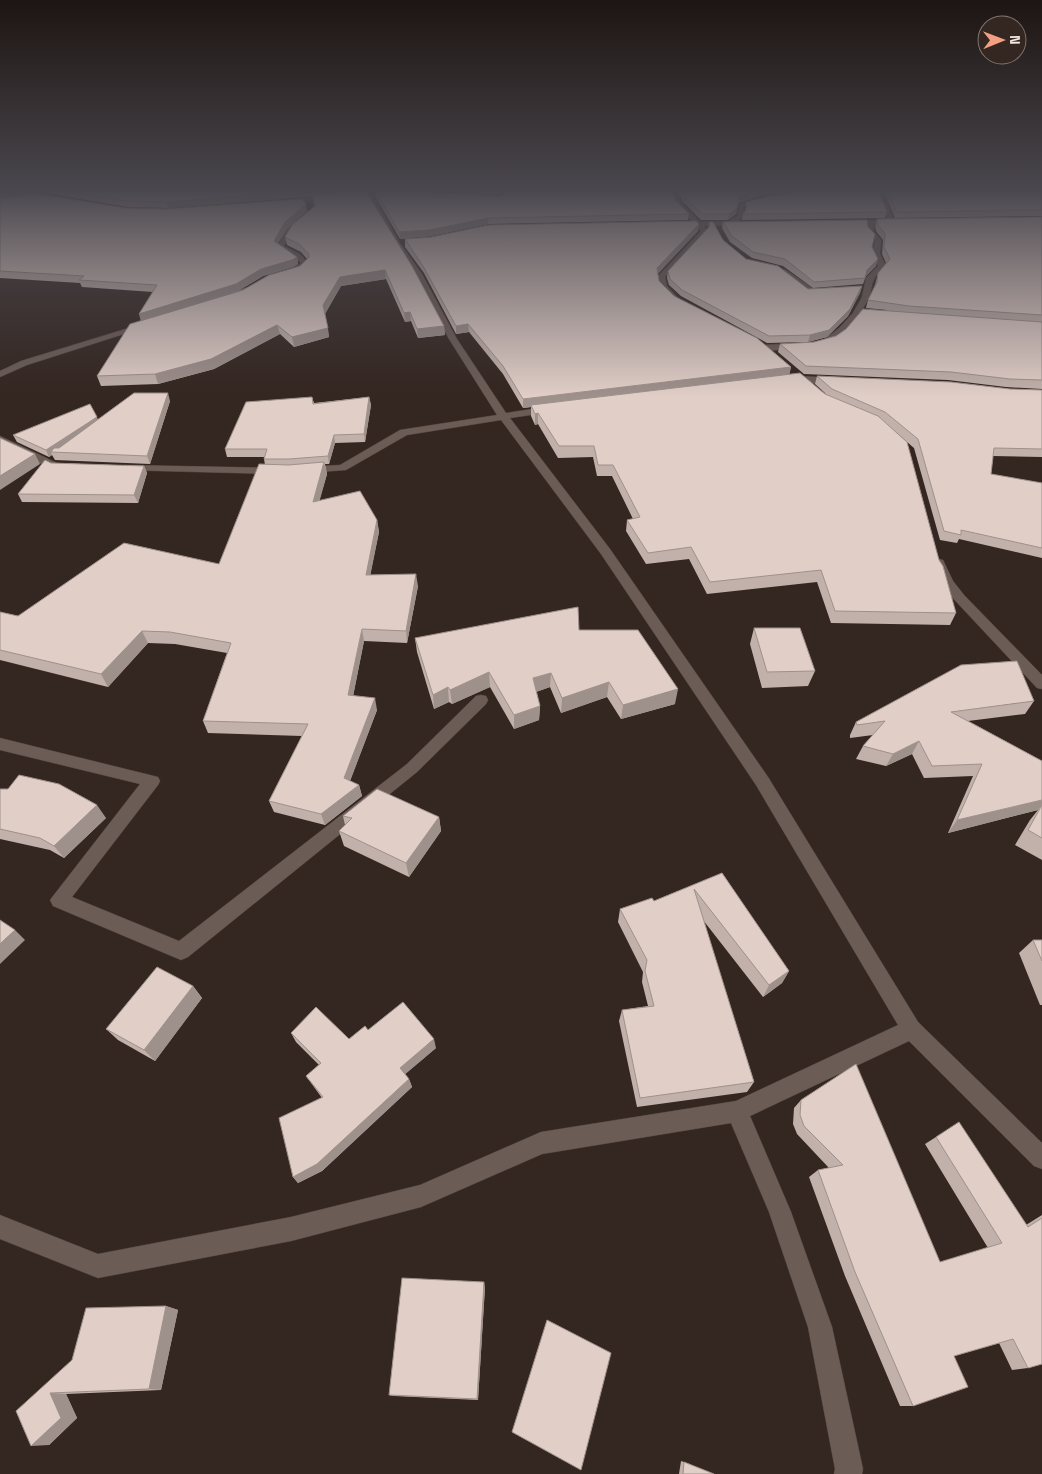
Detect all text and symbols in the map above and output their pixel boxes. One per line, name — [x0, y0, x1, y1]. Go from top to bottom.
north arrow — [977, 15, 1027, 65]
text: N — [1006, 35, 1024, 45]

